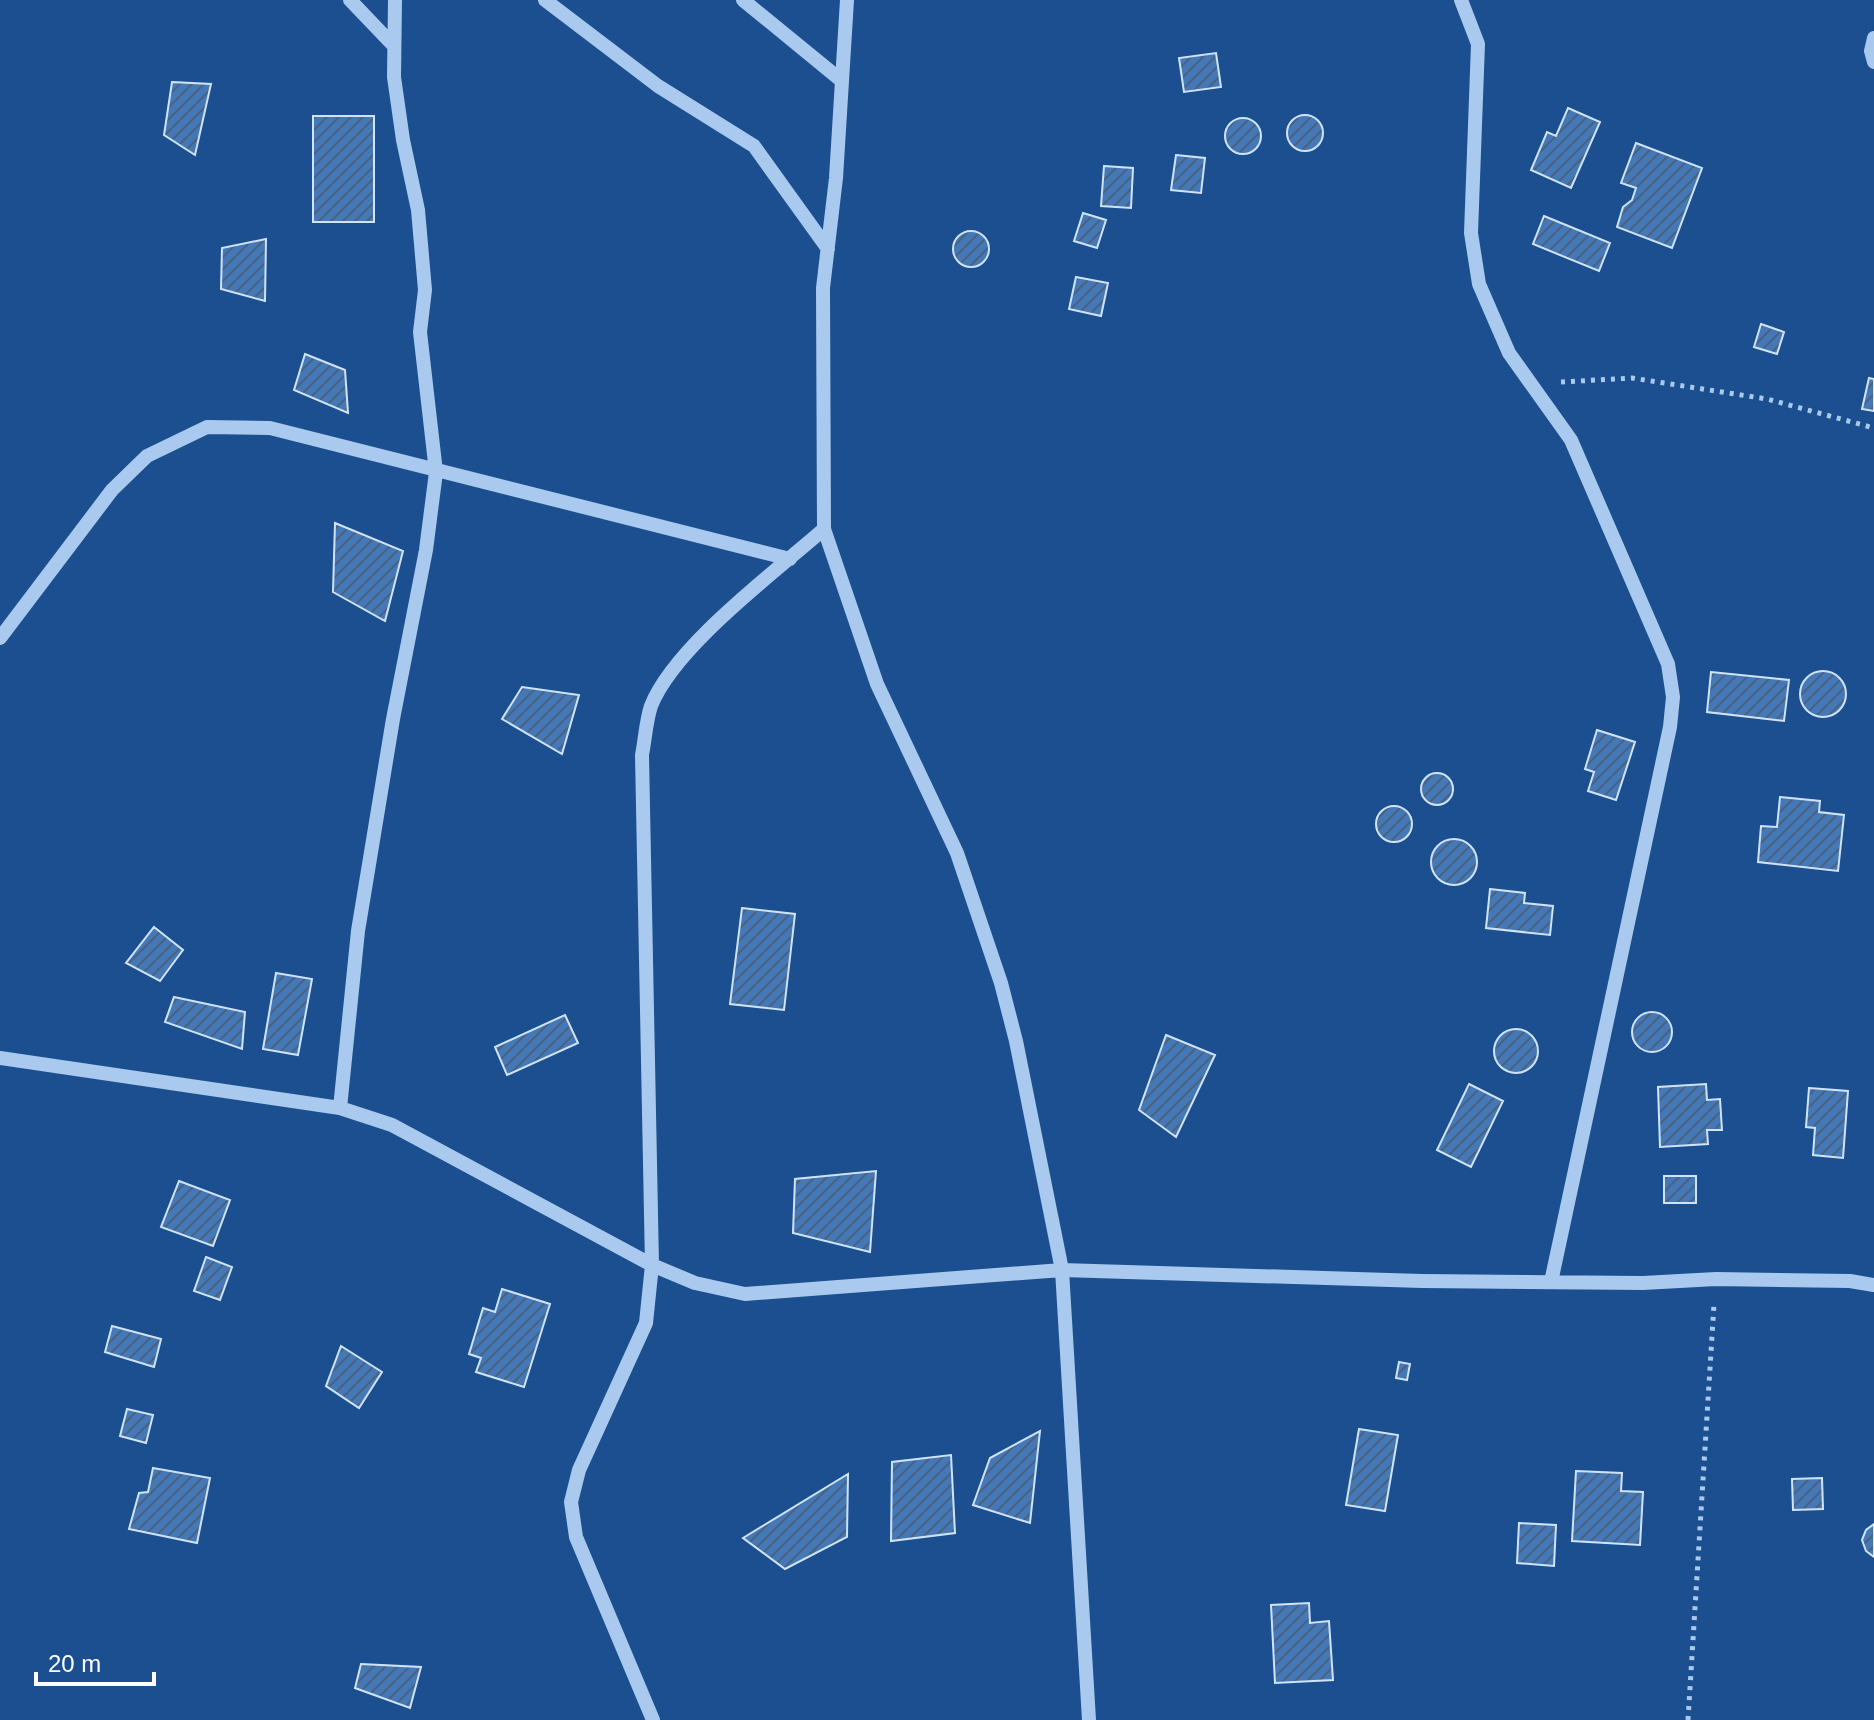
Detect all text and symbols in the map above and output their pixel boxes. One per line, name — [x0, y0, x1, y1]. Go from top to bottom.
scale bar — [36, 1636, 154, 1686]
text: 20 m — [48, 1650, 101, 1677]

